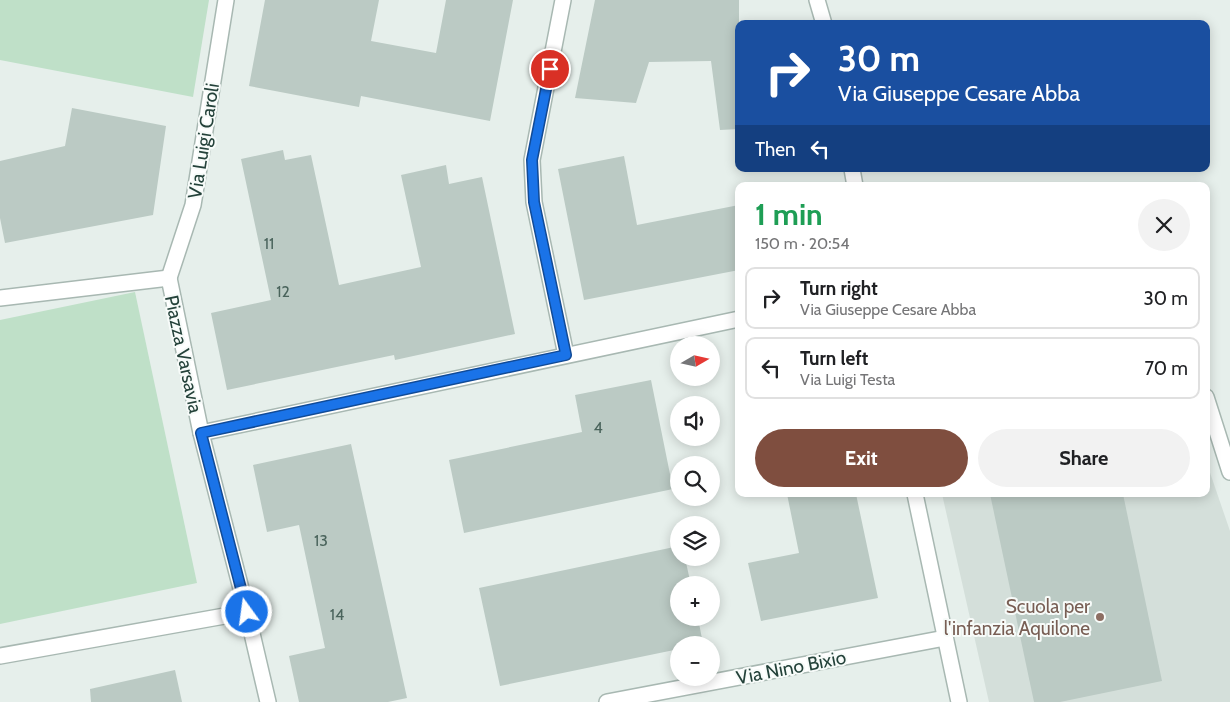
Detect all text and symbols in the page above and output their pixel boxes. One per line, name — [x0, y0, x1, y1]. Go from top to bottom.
text: 30 m — [838, 37, 920, 80]
icon: right — [755, 40, 820, 105]
pin — [529, 48, 571, 90]
icon: arrive — [536, 55, 564, 83]
text: Via Giuseppe Cesare Abba — [838, 80, 1080, 107]
street label: Via Luigi Caroli — [183, 82, 224, 201]
icon: left — [806, 135, 834, 163]
text: Then — [755, 138, 796, 161]
text: 1 min — [755, 196, 823, 233]
button: close — [1138, 199, 1190, 251]
house number: 11 — [264, 234, 274, 253]
text: 150 m · 20:54 — [755, 234, 849, 253]
text: Turn right — [800, 277, 878, 300]
house number: 12 — [276, 282, 290, 301]
icon: right — [757, 284, 785, 312]
text: 30 m — [1144, 287, 1188, 310]
street label: Piazza Varsavia — [160, 293, 207, 415]
text: Via Giuseppe Cesare Abba — [800, 300, 976, 319]
north arrow — [670, 336, 720, 386]
map controls — [670, 336, 720, 686]
text: Turn left — [800, 347, 868, 370]
icon: left — [757, 354, 785, 382]
text: 70 m — [1144, 357, 1188, 380]
text: Via Luigi Testa — [800, 370, 895, 389]
button: sound — [670, 396, 720, 446]
house number: 4 — [593, 418, 603, 437]
button: Exit — [755, 429, 968, 487]
button: Share — [978, 429, 1190, 487]
button: search — [670, 456, 720, 506]
button: layers — [670, 516, 720, 566]
house number: 13 — [314, 531, 328, 550]
button: + — [670, 576, 720, 626]
position arrow — [220, 585, 272, 637]
place label: Scuola per l'infanzia Aquilone — [944, 595, 1090, 640]
house number: 14 — [330, 605, 344, 624]
marker: Scuola per l'infanzia Aquilone — [1094, 611, 1106, 623]
button: − — [670, 636, 720, 686]
street label: Via Nino Bixio — [734, 646, 848, 689]

